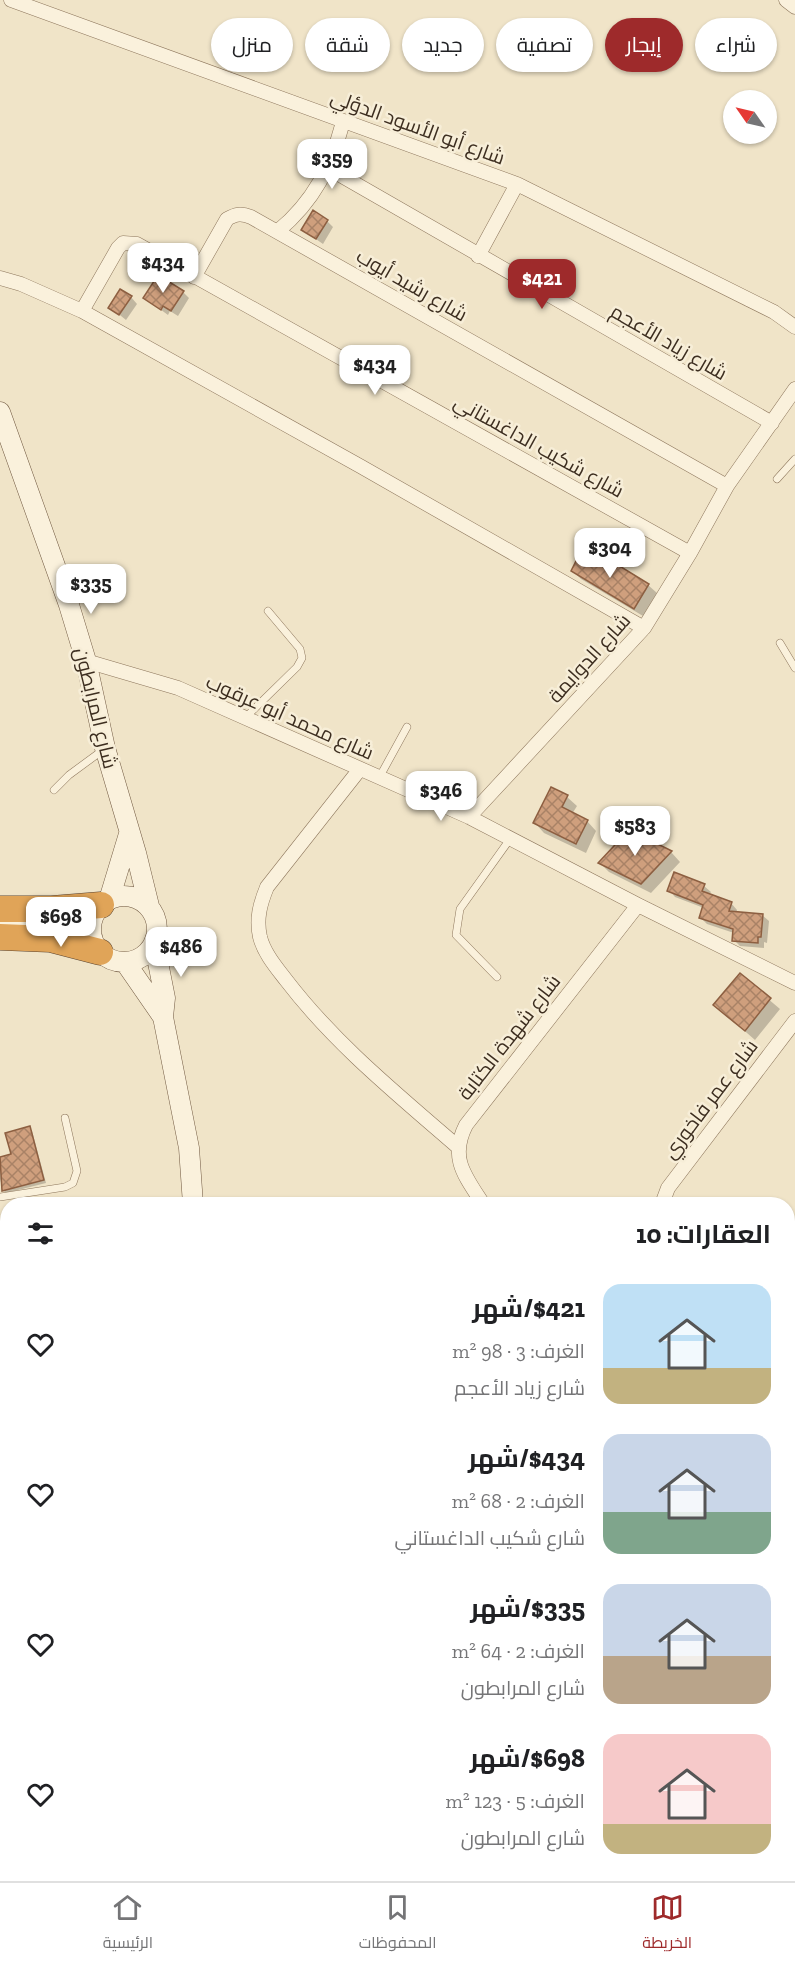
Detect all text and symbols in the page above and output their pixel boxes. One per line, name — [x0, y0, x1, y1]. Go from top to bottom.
chip: منزل — [211, 18, 293, 72]
chip: شقة — [305, 18, 390, 72]
chip: جديد — [402, 18, 484, 72]
chip: تصفية — [496, 18, 593, 72]
chip: إيجار — [605, 18, 683, 72]
chip: شراء — [695, 18, 777, 72]
street label: شارع أبو الأسود الدؤلي — [326, 84, 508, 173]
north arrow — [723, 90, 777, 144]
map controls — [723, 90, 777, 144]
pin: $359 — [296, 139, 368, 190]
text: $359 — [311, 146, 353, 170]
pin: $434 — [127, 243, 199, 294]
street label: شارع رشيد أيوب — [351, 244, 472, 328]
text: $434 — [141, 250, 185, 274]
pin: $421 — [506, 259, 578, 310]
text: $421 — [522, 266, 562, 290]
street label: شارع زياد الأعجم — [605, 299, 732, 387]
pin: $434 — [339, 345, 411, 396]
text: $434 — [353, 352, 397, 376]
street label: شارع شكيب الداغستاني — [448, 389, 628, 506]
pin: $304 — [574, 528, 646, 579]
text: $304 — [588, 535, 632, 559]
pin: $335 — [55, 564, 127, 615]
text: $335 — [70, 571, 112, 595]
street label: شارع الدوايمة — [543, 609, 637, 709]
street label: شارع المرابطون — [67, 645, 123, 772]
street label: شارع محمد أبو عرقوب — [202, 669, 378, 767]
pin: $346 — [405, 771, 477, 822]
text: $346 — [420, 778, 462, 802]
pin: $583 — [599, 806, 671, 857]
text: $583 — [614, 813, 656, 837]
pin: $698 — [25, 897, 97, 948]
text: $698 — [40, 904, 82, 928]
pin: $486 — [145, 927, 217, 978]
text: $486 — [160, 934, 202, 958]
street label: شارع شهدة الكتابة — [453, 969, 567, 1106]
street label: شارع عمر فاخوري — [657, 1035, 766, 1166]
icon: filters — [24, 1217, 57, 1250]
text: العقارات: 10 — [636, 1218, 771, 1250]
text: $421/شهر — [472, 1292, 585, 1324]
icon: home — [651, 1308, 723, 1380]
icon: heart — [24, 1328, 57, 1361]
text: الغرف: 3 · 98 m² — [452, 1339, 585, 1363]
text: شارع زياد الأعجم — [454, 1376, 585, 1400]
text: $434/شهر — [468, 1442, 585, 1474]
icon: home — [651, 1458, 723, 1530]
icon: heart — [24, 1478, 57, 1511]
text: الغرف: 2 · 68 m² — [452, 1489, 585, 1513]
text: شارع شكيب الداغستاني — [394, 1526, 585, 1550]
text: $335/شهر — [470, 1592, 585, 1624]
icon: home — [651, 1608, 723, 1680]
icon: heart — [24, 1628, 57, 1661]
text: الغرف: 2 · 64 m² — [452, 1639, 585, 1663]
text: شارع المرابطون — [461, 1676, 585, 1700]
text: $698/شهر — [470, 1742, 585, 1774]
icon: home — [651, 1758, 723, 1830]
icon: heart — [24, 1778, 57, 1811]
text: الغرف: 5 · 123 m² — [445, 1789, 585, 1813]
text: شارع المرابطون — [461, 1826, 585, 1850]
tab: الرئيسية — [103, 1891, 153, 1957]
tab: المحفوظات — [359, 1891, 437, 1957]
tab: الخريطة — [642, 1891, 692, 1957]

